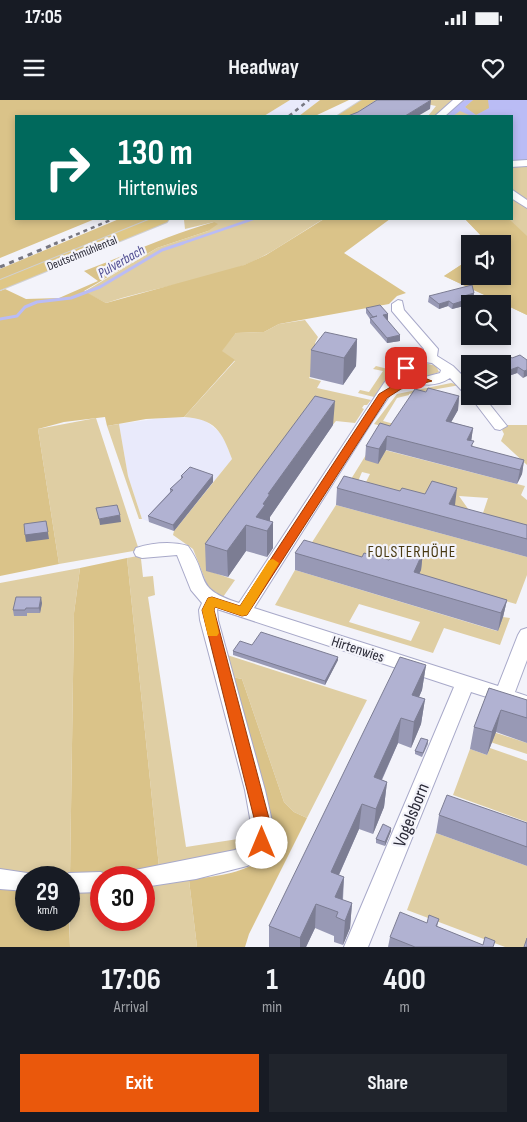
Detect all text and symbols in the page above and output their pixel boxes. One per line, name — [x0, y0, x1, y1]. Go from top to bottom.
text: 17:05 — [25, 6, 62, 29]
icon: menu — [20, 54, 48, 82]
text: Headway — [228, 54, 299, 81]
icon: heart — [479, 54, 507, 82]
text: 130 m — [118, 132, 193, 175]
icon: right — [35, 135, 100, 200]
text: Hirtenwies — [118, 175, 198, 202]
street label: Deutschmühlental — [45, 233, 119, 274]
map controls — [461, 235, 511, 405]
button: sound — [461, 235, 511, 285]
water label: Pulverbach — [95, 241, 148, 282]
button: search — [461, 295, 511, 345]
pin — [385, 347, 427, 389]
icon: arrive — [392, 354, 420, 382]
button: layers — [461, 355, 511, 405]
district label: FOLSTERHÖHE — [368, 543, 456, 562]
street label: Hirtenwies — [329, 632, 387, 667]
street label: Vogelsborn — [389, 780, 434, 850]
position arrow — [235, 816, 287, 868]
speed limit sign: 30 — [90, 866, 155, 931]
text: 29 — [36, 877, 59, 908]
text: km/h — [37, 903, 58, 918]
text: 17:06 — [101, 962, 161, 998]
text: 1 — [266, 962, 278, 998]
text: 400 — [383, 962, 426, 998]
text: Arrival — [114, 998, 148, 1017]
text: min — [262, 998, 282, 1017]
text: m — [399, 998, 410, 1017]
button: Exit — [20, 1054, 259, 1112]
button: Share — [269, 1054, 507, 1112]

